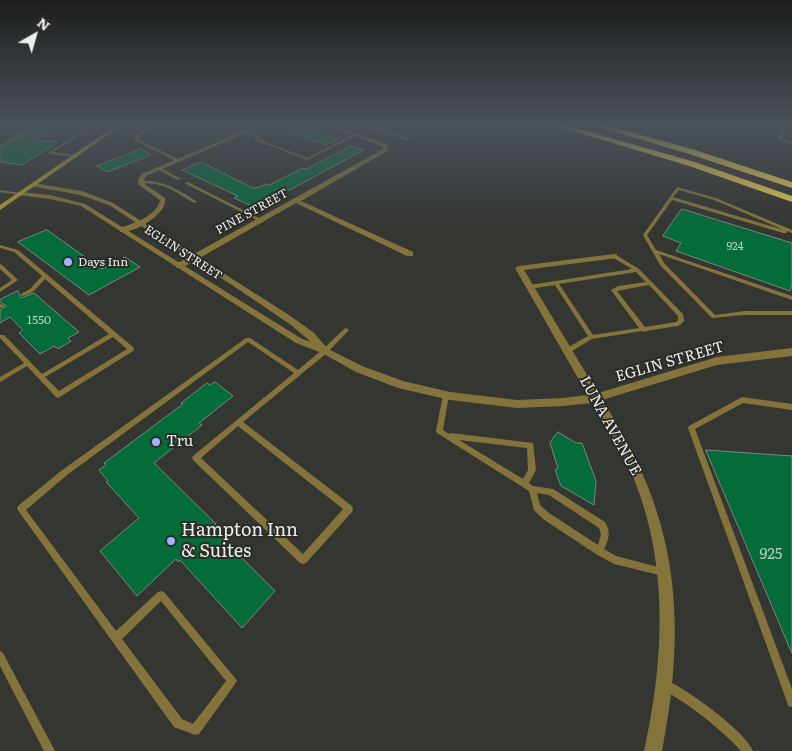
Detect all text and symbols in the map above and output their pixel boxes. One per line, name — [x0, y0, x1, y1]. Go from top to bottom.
north arrow — [10, 10, 60, 60]
text: N — [33, 12, 55, 35]
street label: PINE STREET — [213, 186, 291, 238]
street label: EGLIN STREET — [141, 222, 225, 284]
house number: 924 — [726, 240, 744, 254]
place label: Days Inn — [78, 255, 128, 269]
marker: Days Inn — [62, 256, 74, 268]
house number: 1550 — [27, 313, 51, 327]
street label: EGLIN STREET — [614, 338, 726, 386]
street label: LUNA AVENUE — [575, 373, 645, 479]
place label: Tru — [166, 433, 193, 451]
marker: Tru — [150, 436, 162, 448]
place label: Hampton Inn & Suites — [181, 520, 298, 562]
marker: Hampton Inn & Suites — [165, 535, 177, 547]
house number: 925 — [760, 546, 782, 564]

